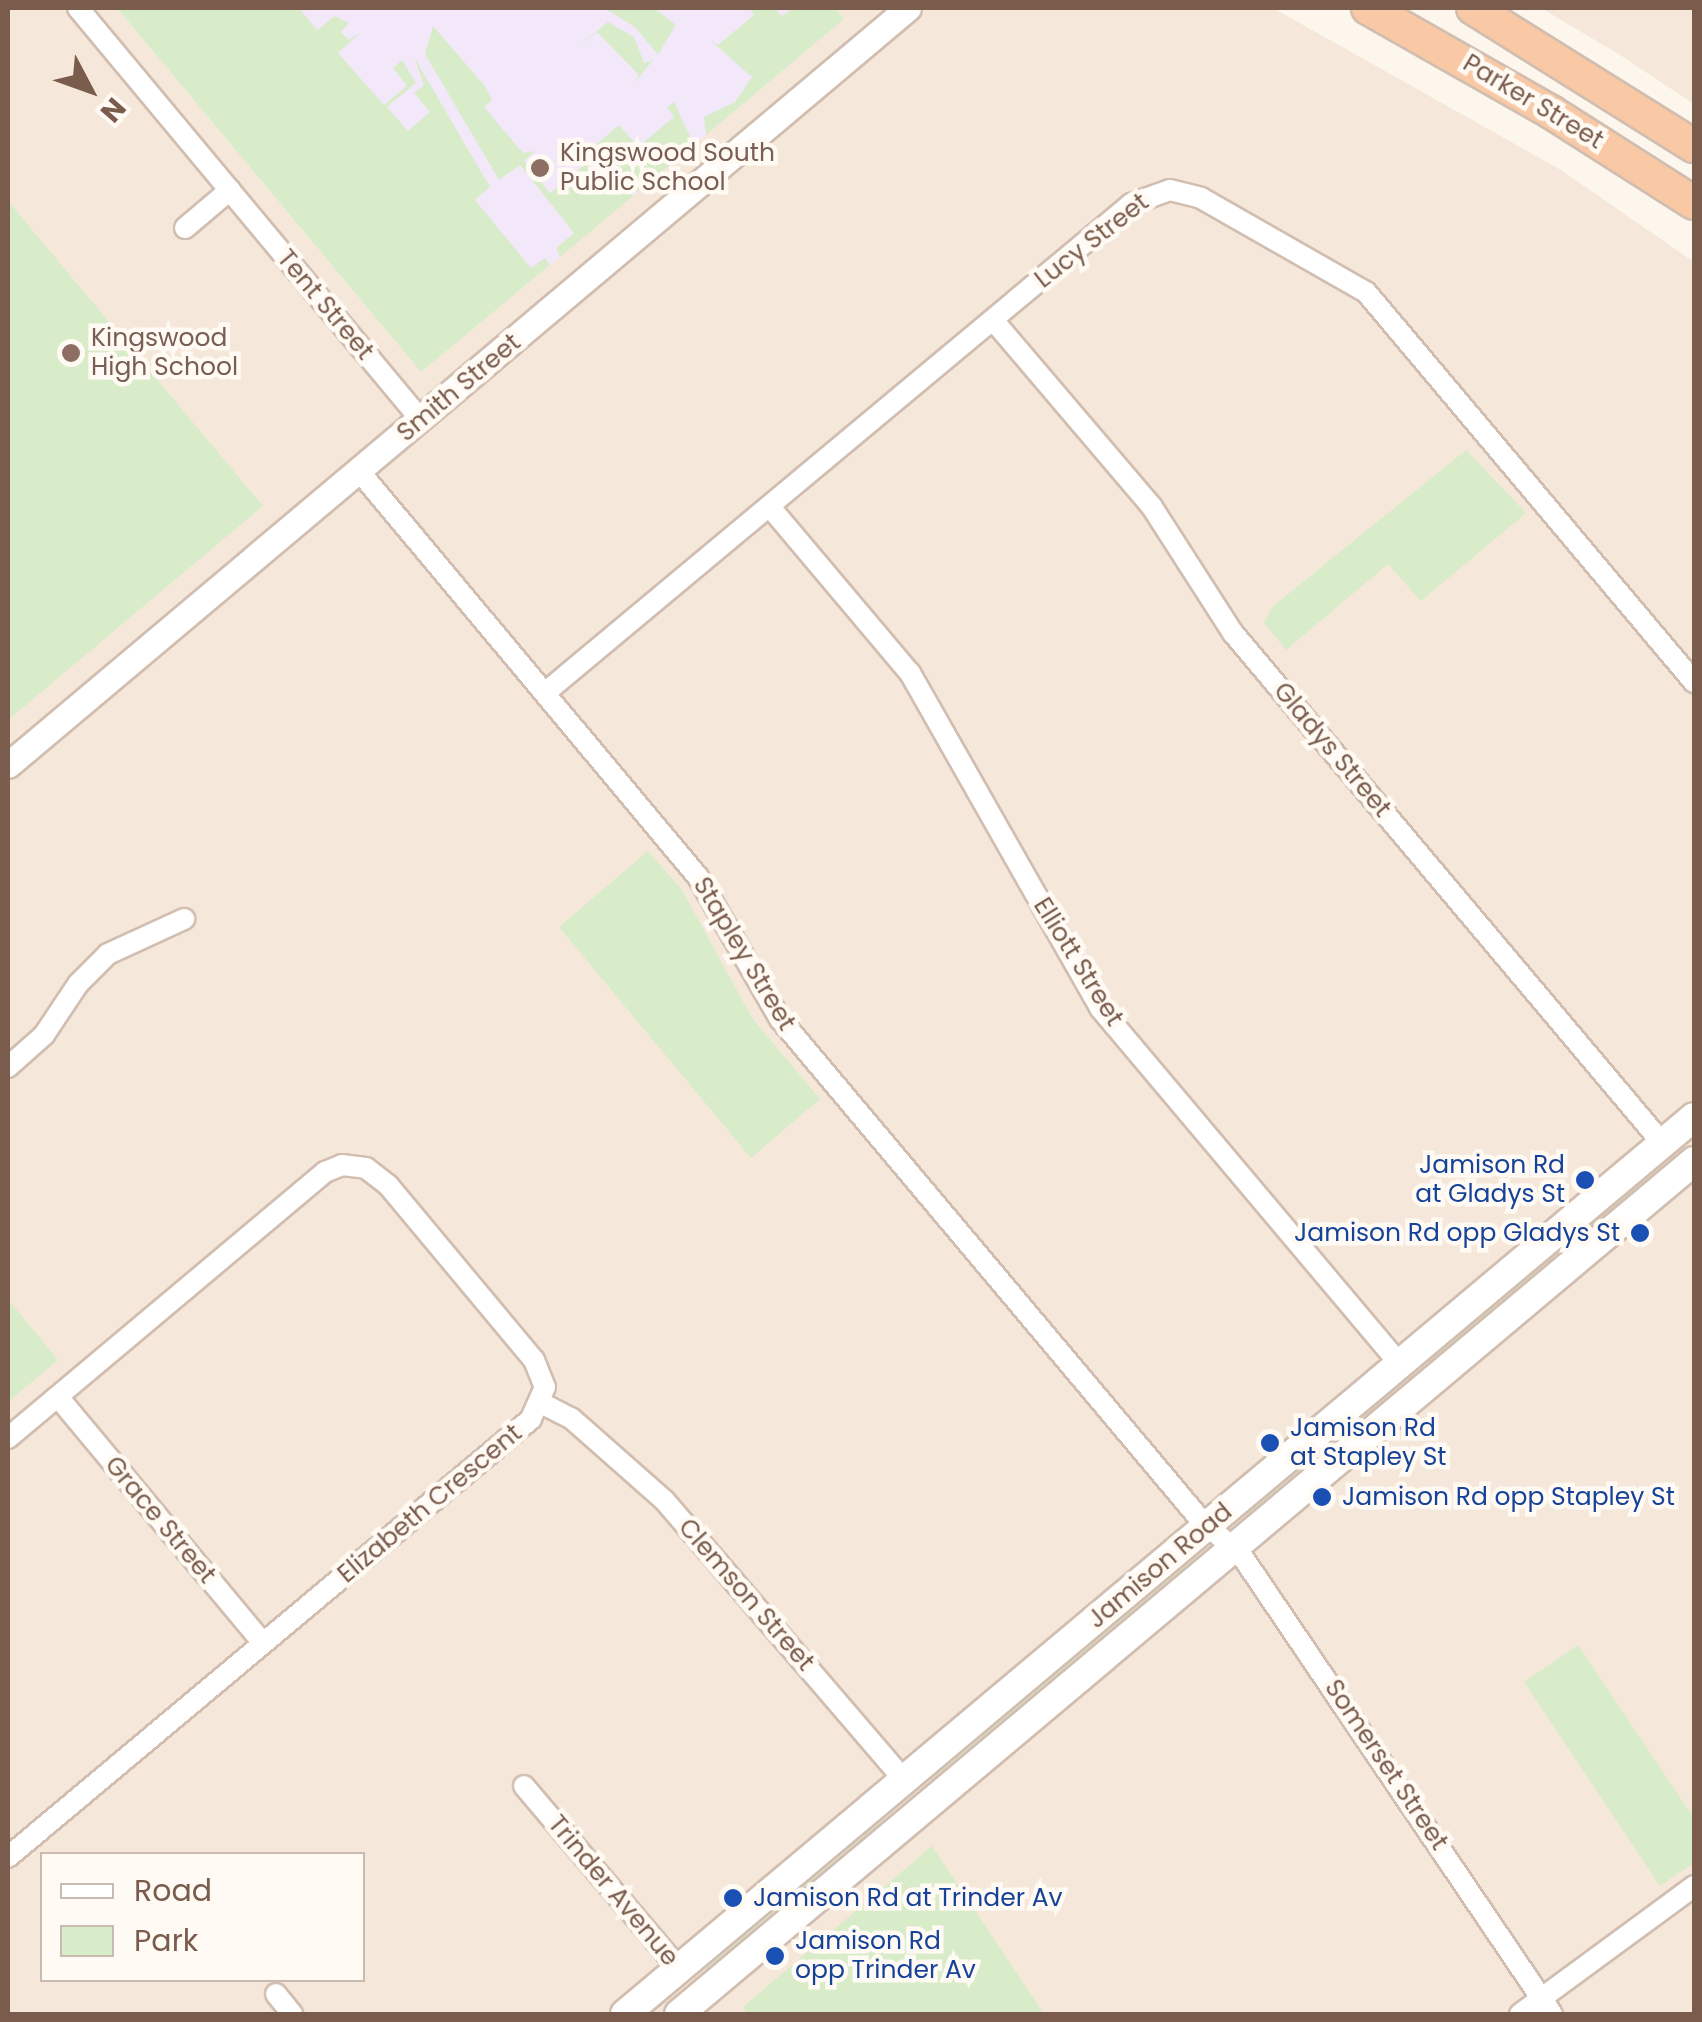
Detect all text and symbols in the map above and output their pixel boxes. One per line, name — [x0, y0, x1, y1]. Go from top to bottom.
north arrow — [40, 40, 140, 140]
street label: Parker Street — [1457, 48, 1609, 156]
text: N — [91, 89, 135, 131]
place label: Kingswood South Public School — [560, 139, 775, 198]
marker: Kingswood South Public School — [529, 157, 551, 179]
street label: Lucy Street — [1029, 187, 1155, 295]
street label: Tent Street — [270, 244, 380, 366]
place label: Kingswood High School — [91, 324, 238, 383]
street label: Smith Street — [391, 328, 527, 448]
marker: Kingswood High School — [60, 342, 82, 364]
street label: Gladys Street — [1267, 677, 1397, 823]
street label: Stapley Street — [687, 872, 801, 1036]
street label: Elliott Street — [1027, 892, 1129, 1032]
place label: Jamison Rd at Gladys St — [1415, 1151, 1565, 1210]
marker: Jamison Rd at Gladys St — [1574, 1169, 1596, 1191]
place label: Jamison Rd opp Gladys St — [1294, 1218, 1620, 1248]
marker: Jamison Rd opp Gladys St — [1629, 1222, 1651, 1244]
place label: Jamison Rd at Stapley St — [1290, 1414, 1446, 1473]
street label: Elizabeth Crescent — [332, 1418, 528, 1590]
marker: Jamison Rd at Stapley St — [1259, 1432, 1281, 1454]
street label: Grace Street — [98, 1451, 222, 1589]
place label: Jamison Rd opp Stapley St — [1342, 1482, 1675, 1512]
marker: Jamison Rd opp Stapley St — [1311, 1486, 1333, 1508]
street label: Jamison Road — [1082, 1497, 1238, 1635]
street label: Clemson Street — [672, 1513, 820, 1677]
street label: Somerset Street — [1318, 1674, 1454, 1856]
street label: Trinder Avenue — [541, 1810, 685, 1972]
legend — [40, 1852, 365, 1982]
text: Road — [134, 1869, 212, 1912]
place label: Jamison Rd at Trinder Av — [753, 1883, 1062, 1913]
marker: Jamison Rd at Trinder Av — [722, 1887, 744, 1909]
text: Park — [134, 1919, 198, 1962]
place label: Jamison Rd opp Trinder Av — [795, 1927, 976, 1986]
marker: Jamison Rd opp Trinder Av — [764, 1945, 786, 1967]

